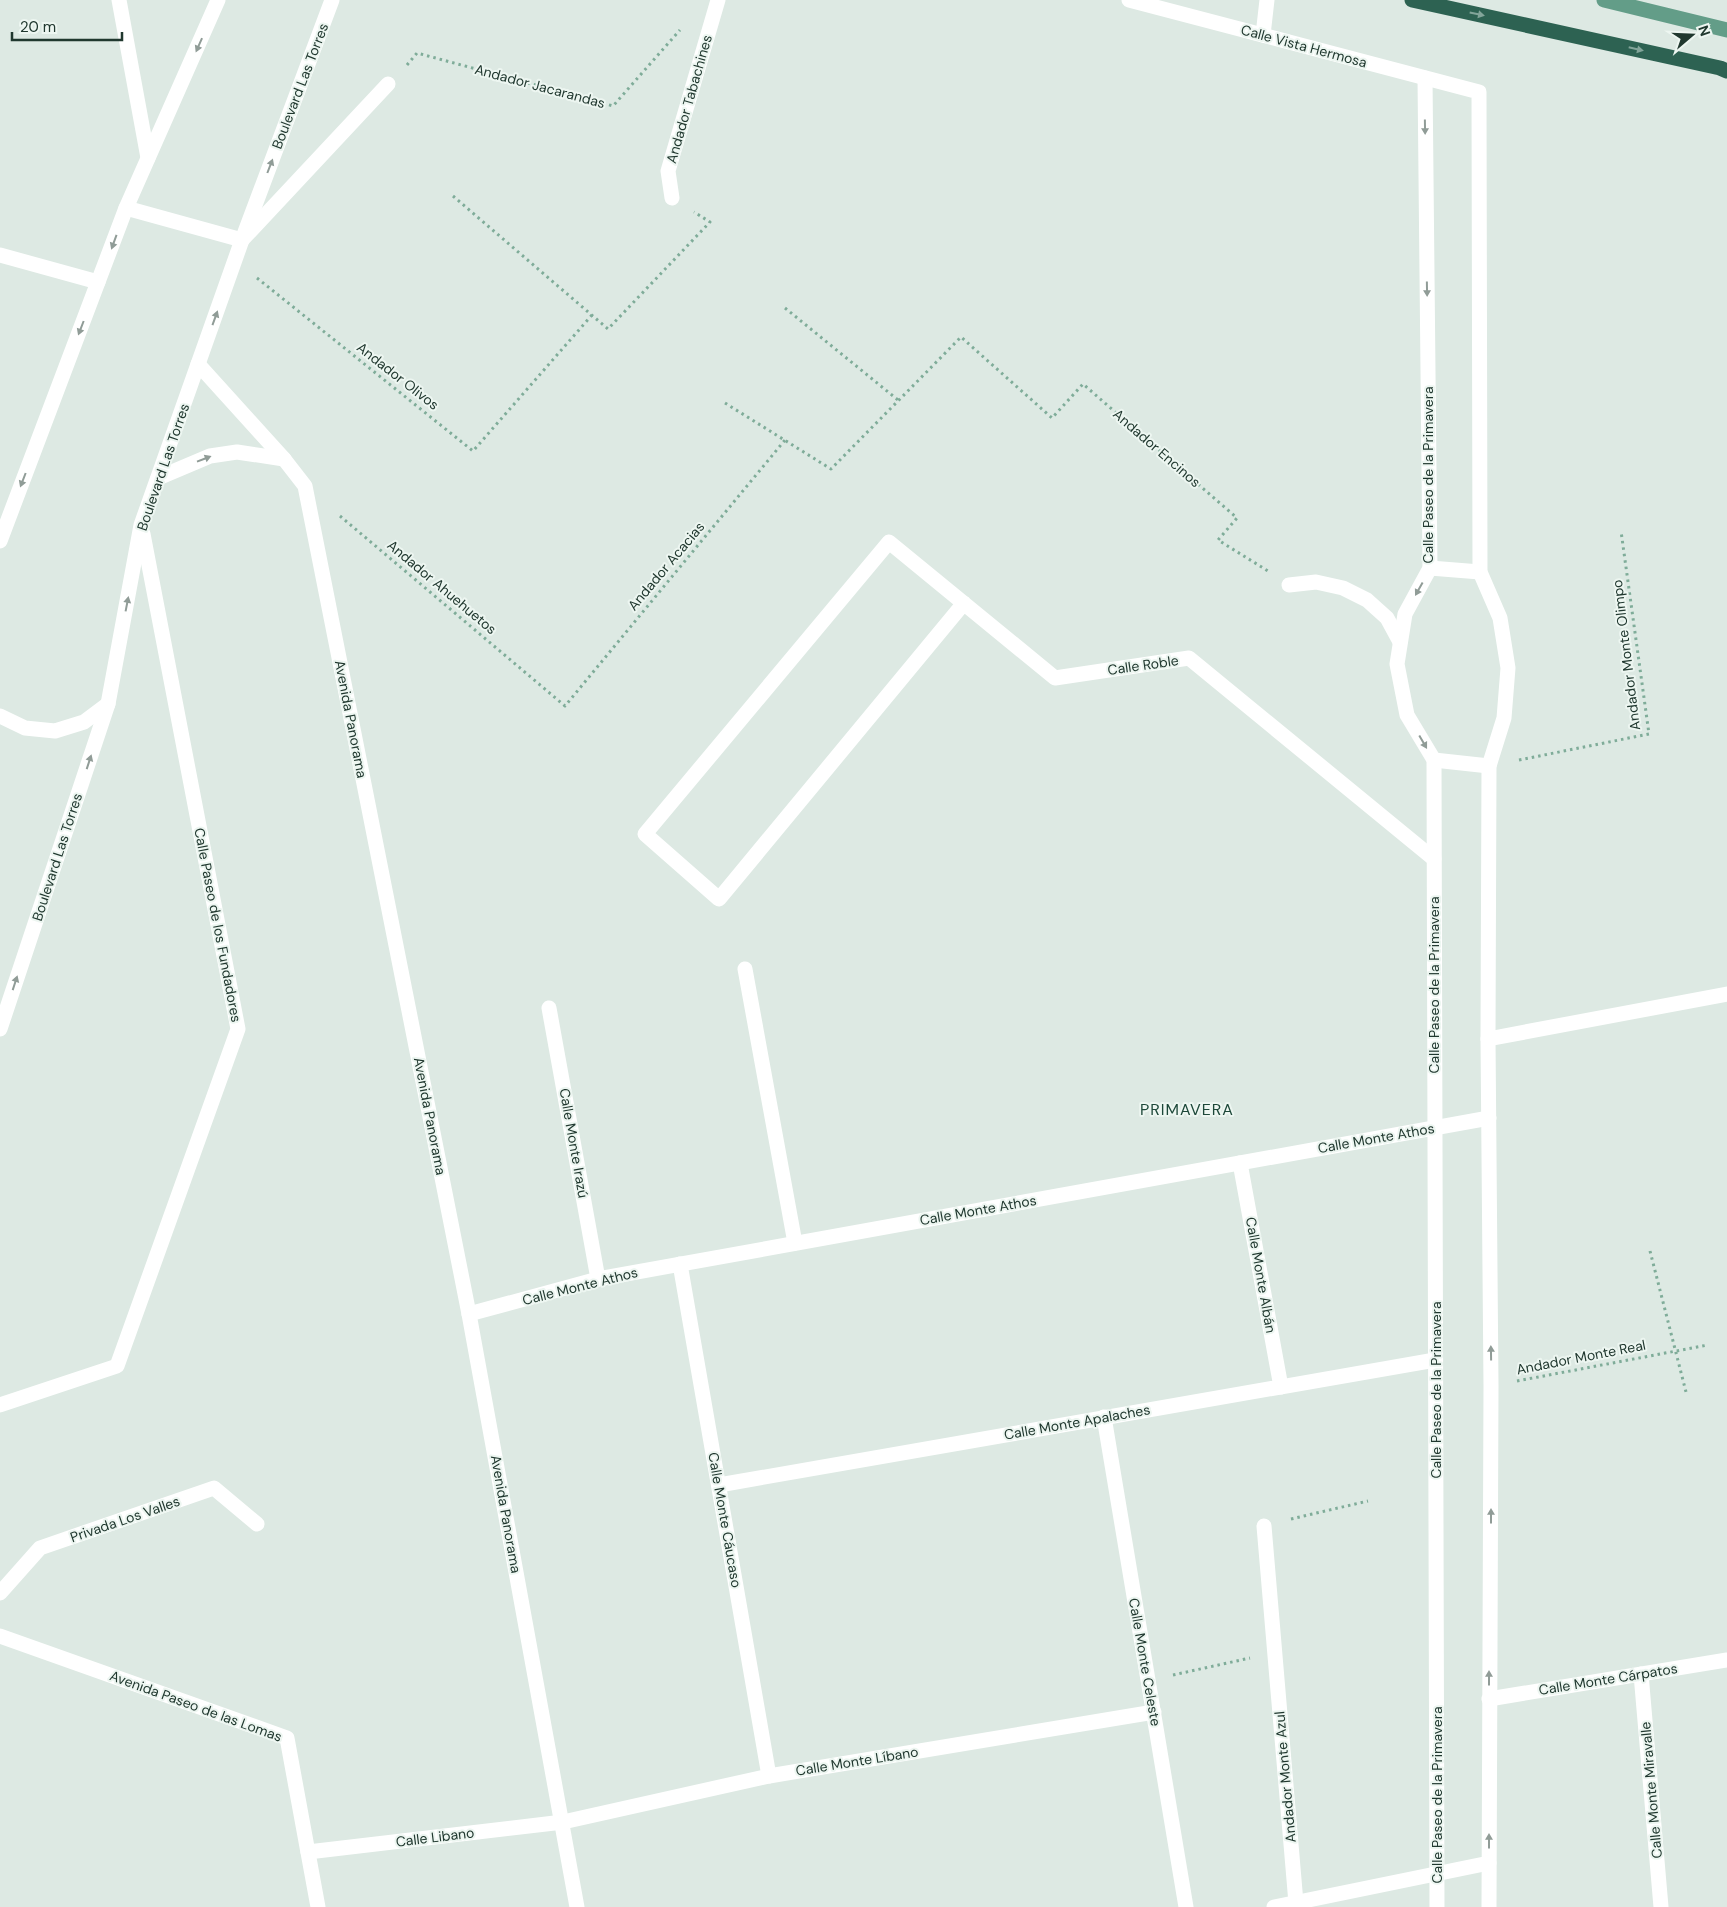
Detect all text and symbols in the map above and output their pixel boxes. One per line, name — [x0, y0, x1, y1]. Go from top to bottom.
scale bar — [12, 10, 122, 42]
one-way arrow — [1469, 10, 1484, 18]
north arrow — [1667, 10, 1717, 60]
text: 20 m — [20, 17, 56, 37]
street label: Calle Vista Hermosa — [1239, 20, 1369, 72]
street label: Boulevard Las Torres — [268, 21, 332, 151]
text: N — [1694, 23, 1714, 39]
street label: Andador Tabachines — [662, 33, 716, 165]
one-way arrow — [194, 38, 202, 52]
one-way arrow — [1628, 45, 1643, 53]
street label: Andador Jacarandas — [473, 60, 607, 112]
one-way arrow — [1421, 119, 1429, 135]
one-way arrow — [267, 158, 274, 173]
one-way arrow — [109, 235, 117, 249]
one-way arrow — [1423, 282, 1431, 298]
one-way arrow — [212, 311, 219, 326]
one-way arrow — [77, 321, 85, 336]
street label: Andador Olivos — [353, 338, 443, 414]
street label: Calle Paseo de la Primavera — [1419, 386, 1437, 564]
street label: Boulevard Las Torres — [133, 401, 193, 533]
street label: Andador Encinos — [1109, 405, 1205, 491]
one-way arrow — [196, 455, 211, 462]
one-way arrow — [19, 473, 27, 488]
street label: Andador Acacias — [624, 518, 708, 614]
street label: Andador Ahuehuetos — [384, 536, 500, 638]
street label: Andador Monte Olimpo — [1608, 579, 1644, 731]
one-way arrow — [1414, 582, 1423, 596]
one-way arrow — [123, 596, 131, 612]
street label: Calle Roble — [1106, 651, 1180, 679]
street label: Avenida Panorama — [331, 659, 371, 779]
one-way arrow — [1418, 736, 1427, 749]
one-way arrow — [85, 754, 93, 769]
street label: Boulevard Las Torres — [28, 791, 86, 923]
street label: Calle Paseo de los Fundadores — [190, 826, 246, 1024]
street label: Calle Paseo de la Primavera — [1425, 896, 1443, 1074]
one-way arrow — [12, 975, 20, 990]
street label: Avenida Panorama — [410, 1056, 450, 1176]
street label: Calle Monte Irazú — [555, 1087, 593, 1199]
district label: PRIMAVERA — [1140, 1099, 1234, 1120]
street label: Calle Monte Athos — [1316, 1119, 1436, 1157]
street label: Calle Monte Athos — [918, 1191, 1038, 1229]
street label: Calle Monte Albán — [1242, 1216, 1280, 1334]
street label: Calle Monte Athos — [520, 1263, 640, 1309]
street label: Calle Paseo de la Primavera — [1427, 1301, 1445, 1479]
street label: Andador Monte Real — [1515, 1336, 1647, 1378]
one-way arrow — [1487, 1345, 1495, 1361]
street label: Calle Monte Apalaches — [1003, 1400, 1151, 1444]
street label: Calle Monte Cáucaso — [704, 1451, 746, 1589]
street label: Avenida Panorama — [487, 1453, 525, 1575]
street label: Privada Los Valles — [68, 1492, 182, 1546]
one-way arrow — [1487, 1508, 1495, 1524]
street label: Calle Monte Celeste — [1125, 1597, 1165, 1727]
street label: Calle Monte Cárpatos — [1537, 1659, 1679, 1699]
street label: Avenida Paseo de las Lomas — [107, 1666, 285, 1746]
one-way arrow — [1486, 1670, 1494, 1686]
street label: Calle Paseo de la Primavera — [1428, 1706, 1446, 1884]
street label: Andador Monte Azul — [1270, 1711, 1300, 1843]
street label: Calle Monte Miravalle — [1636, 1721, 1666, 1859]
street label: Calle Monte Líbano — [794, 1742, 920, 1780]
street label: Calle Libano — [395, 1823, 475, 1851]
one-way arrow — [1485, 1833, 1493, 1849]

